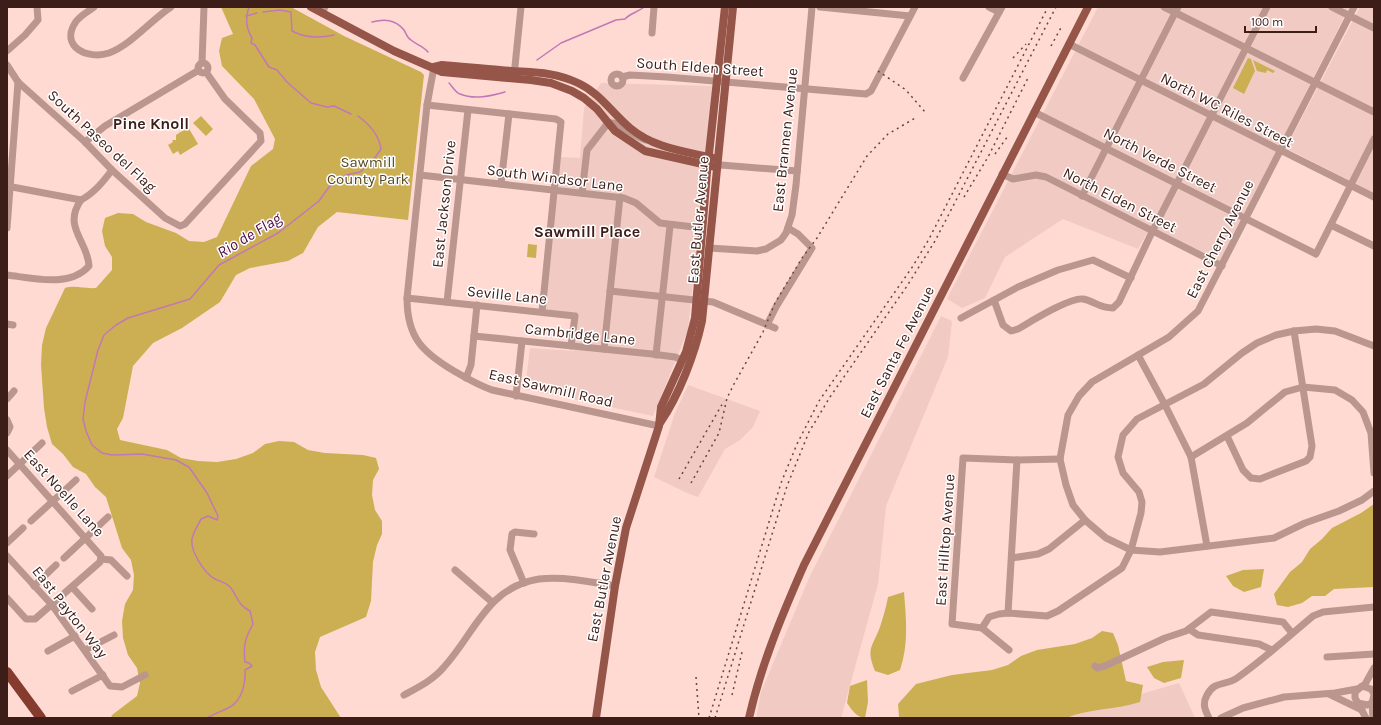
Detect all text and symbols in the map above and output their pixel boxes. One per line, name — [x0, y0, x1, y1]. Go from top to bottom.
scale bar — [1245, 8, 1316, 34]
text: 100 m — [1251, 15, 1283, 29]
street label: South Elden Street — [636, 54, 765, 80]
street label: East Brannen Avenue — [768, 67, 802, 213]
street label: North WC Riles Street — [1158, 69, 1297, 151]
street label: South Paseo del Flag — [44, 86, 160, 196]
district label: Pine Knoll — [113, 114, 189, 133]
street label: North Verde Street — [1100, 124, 1220, 196]
street label: East Jackson Drive — [428, 139, 460, 269]
park label: Sawmill County Park — [327, 153, 409, 188]
street label: East Butler Avenue — [683, 155, 713, 285]
street label: South Windsor Lane — [486, 161, 624, 195]
street label: North Elden Street — [1060, 164, 1180, 237]
street label: East Cherry Avenue — [1182, 177, 1258, 301]
water label: Rio de Flag — [213, 208, 285, 262]
district label: Sawmill Place — [534, 222, 640, 241]
street label: Seville Lane — [466, 282, 548, 308]
street label: East Santa Fe Avenue — [856, 283, 938, 421]
street label: Cambridge Lane — [524, 319, 636, 349]
street label: East Sawmill Road — [487, 365, 615, 411]
street label: East Noelle Lane — [20, 446, 108, 540]
street label: East Hilltop Avenue — [931, 473, 959, 607]
street label: East Butler Avenue — [583, 514, 625, 644]
street label: East Payton Way — [28, 562, 112, 662]

